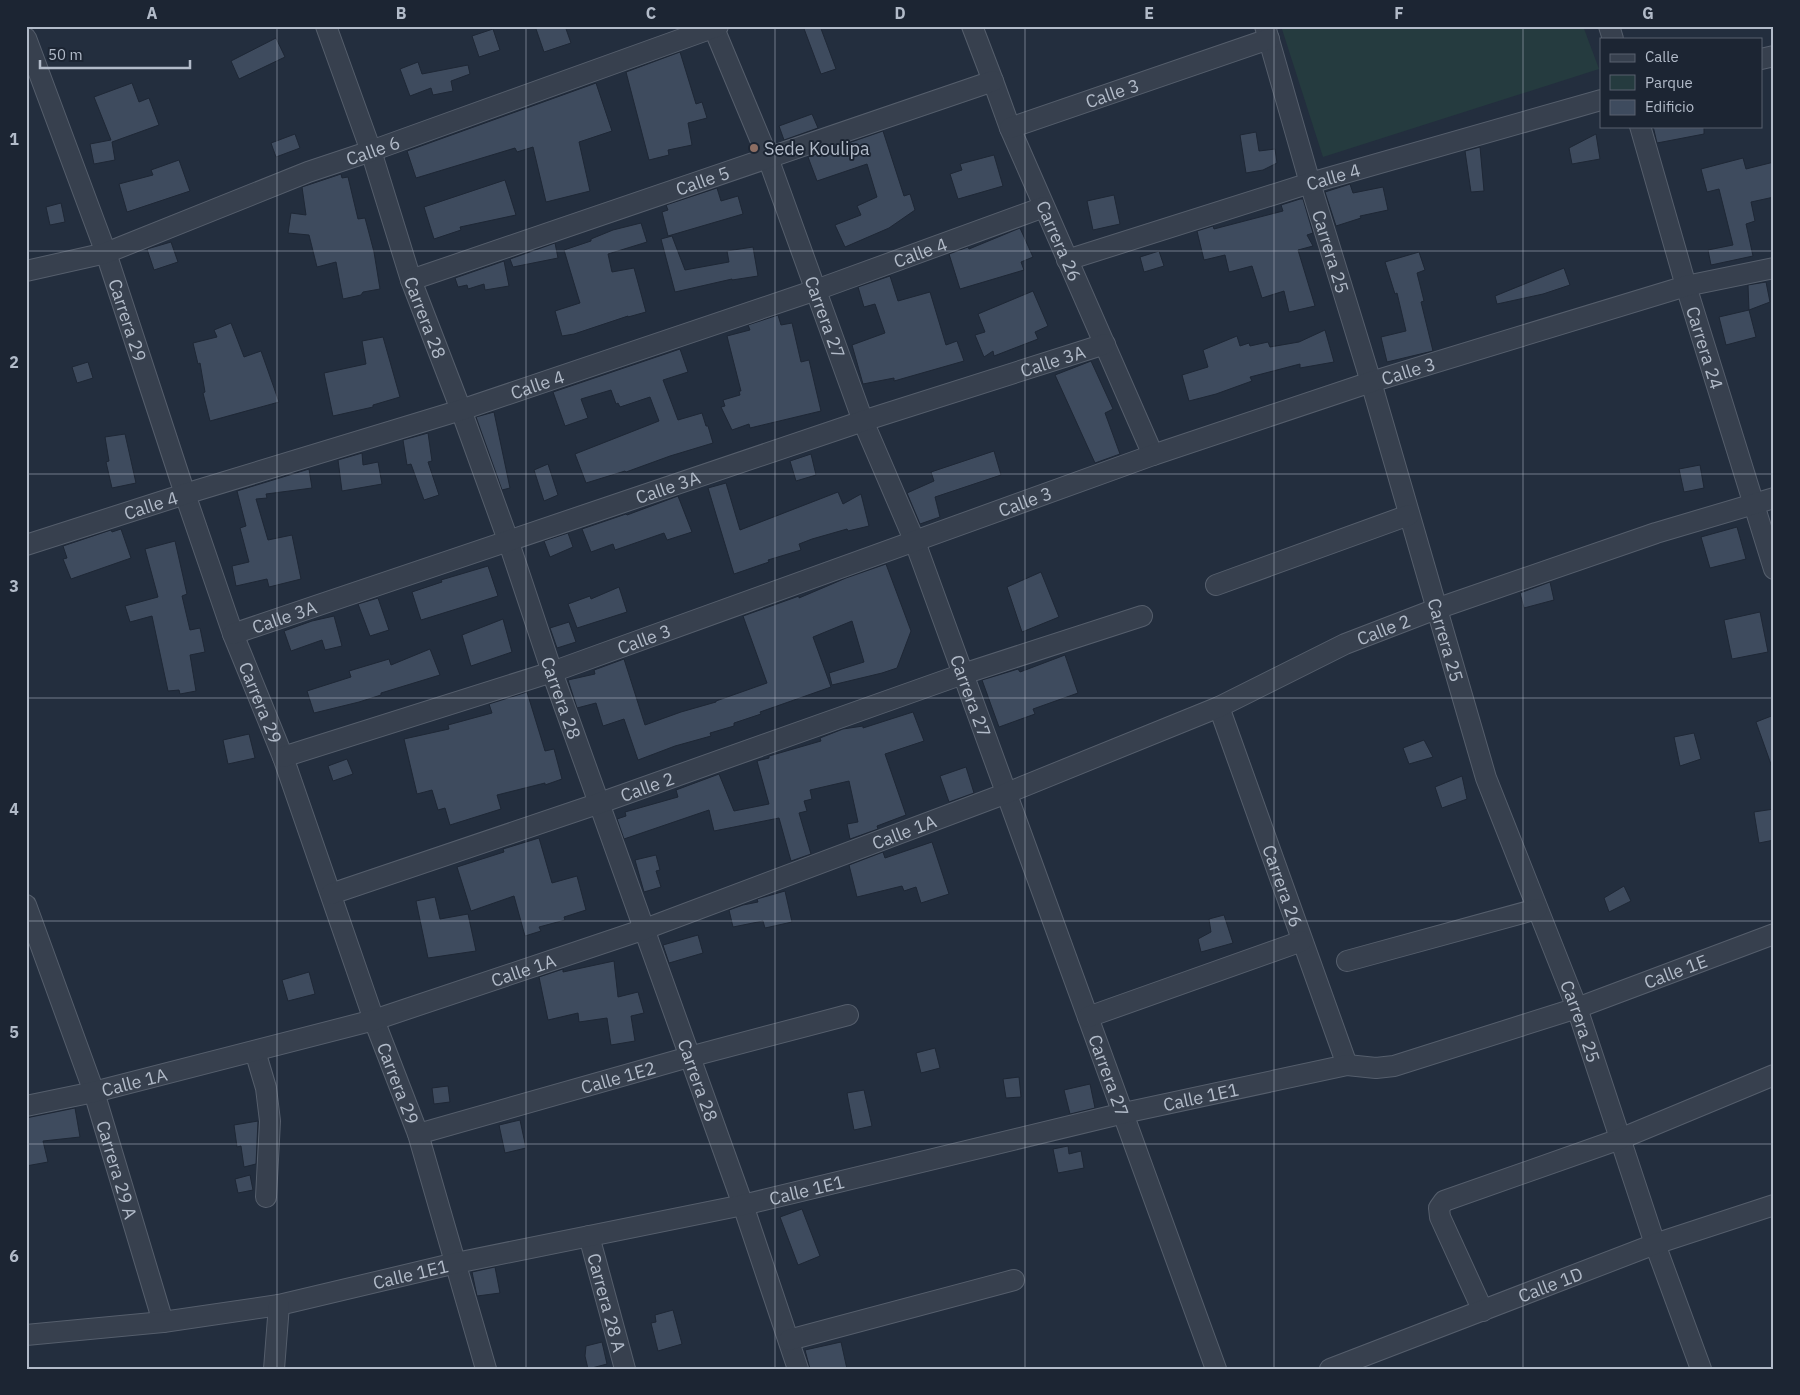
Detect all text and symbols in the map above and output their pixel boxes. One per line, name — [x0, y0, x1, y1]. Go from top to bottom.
text: A — [147, 3, 158, 23]
text: B — [396, 3, 407, 23]
text: C — [646, 3, 656, 23]
text: D — [894, 3, 906, 23]
text: E — [1144, 3, 1154, 23]
text: F — [1394, 3, 1404, 23]
text: G — [1642, 3, 1654, 23]
scale bar — [40, 38, 190, 70]
legend — [1600, 38, 1762, 128]
text: 50 m — [48, 45, 83, 64]
text: Calle — [1645, 47, 1679, 66]
street label: Calle 3 — [1082, 73, 1142, 113]
text: Parque — [1645, 73, 1693, 92]
text: Edificio — [1645, 97, 1694, 116]
text: 1 — [9, 129, 19, 149]
street label: Calle 6 — [343, 130, 403, 170]
place label: Sede Koulipa — [764, 137, 870, 160]
marker: Sede Koulipa — [748, 142, 760, 154]
street label: Calle 4 — [1303, 158, 1363, 195]
street label: Calle 5 — [672, 160, 732, 200]
street label: Carrera 26 — [1032, 197, 1087, 285]
street label: Carrera 25 — [1307, 207, 1355, 296]
street label: Calle 4 — [890, 232, 950, 272]
street label: Carrera 28 — [399, 273, 452, 362]
street label: Carrera 27 — [800, 273, 851, 361]
street label: Carrera 29 — [104, 276, 152, 364]
street label: Carrera 24 — [1681, 303, 1729, 392]
street label: Calle 3A — [1017, 339, 1088, 382]
text: 2 — [9, 352, 19, 372]
street label: Calle 3 — [1378, 352, 1438, 390]
street label: Calle 4 — [507, 364, 567, 404]
street label: Calle 3A — [632, 465, 704, 509]
street label: Calle 3 — [995, 481, 1055, 521]
street label: Calle 4 — [121, 486, 181, 524]
text: 3 — [9, 576, 19, 596]
street label: Calle 3A — [249, 595, 320, 638]
street label: Carrera 25 — [1423, 595, 1469, 684]
street label: Calle 2 — [1353, 609, 1414, 650]
street label: Calle 3 — [614, 619, 674, 659]
street label: Carrera 27 — [945, 652, 996, 740]
street label: Carrera 28 — [536, 654, 587, 742]
street label: Carrera 29 — [234, 658, 288, 747]
street label: Calle 2 — [617, 766, 677, 806]
text: 4 — [9, 799, 19, 819]
street label: Calle 1A — [869, 809, 940, 854]
street label: Carrera 26 — [1258, 842, 1308, 930]
street label: Calle 1A — [488, 948, 559, 991]
street label: Calle 1E — [1640, 949, 1710, 993]
street label: Carrera 25 — [1556, 977, 1606, 1066]
text: 5 — [9, 1022, 19, 1042]
street label: Carrera 27 — [1084, 1031, 1135, 1120]
street label: Carrera 28 — [673, 1036, 724, 1124]
street label: Carrera 29 — [372, 1039, 425, 1128]
street label: Calle 1E2 — [578, 1056, 658, 1099]
street label: Calle 1A — [99, 1062, 170, 1101]
street label: Calle 1E1 — [1161, 1077, 1241, 1116]
street label: Carrera 29 A — [92, 1118, 143, 1222]
street label: Calle 1E1 — [767, 1169, 847, 1210]
text: 6 — [9, 1246, 19, 1266]
street label: Carrera 28 A — [583, 1251, 632, 1355]
street label: Calle 1E1 — [370, 1254, 451, 1294]
street label: Calle 1D — [1515, 1261, 1586, 1307]

